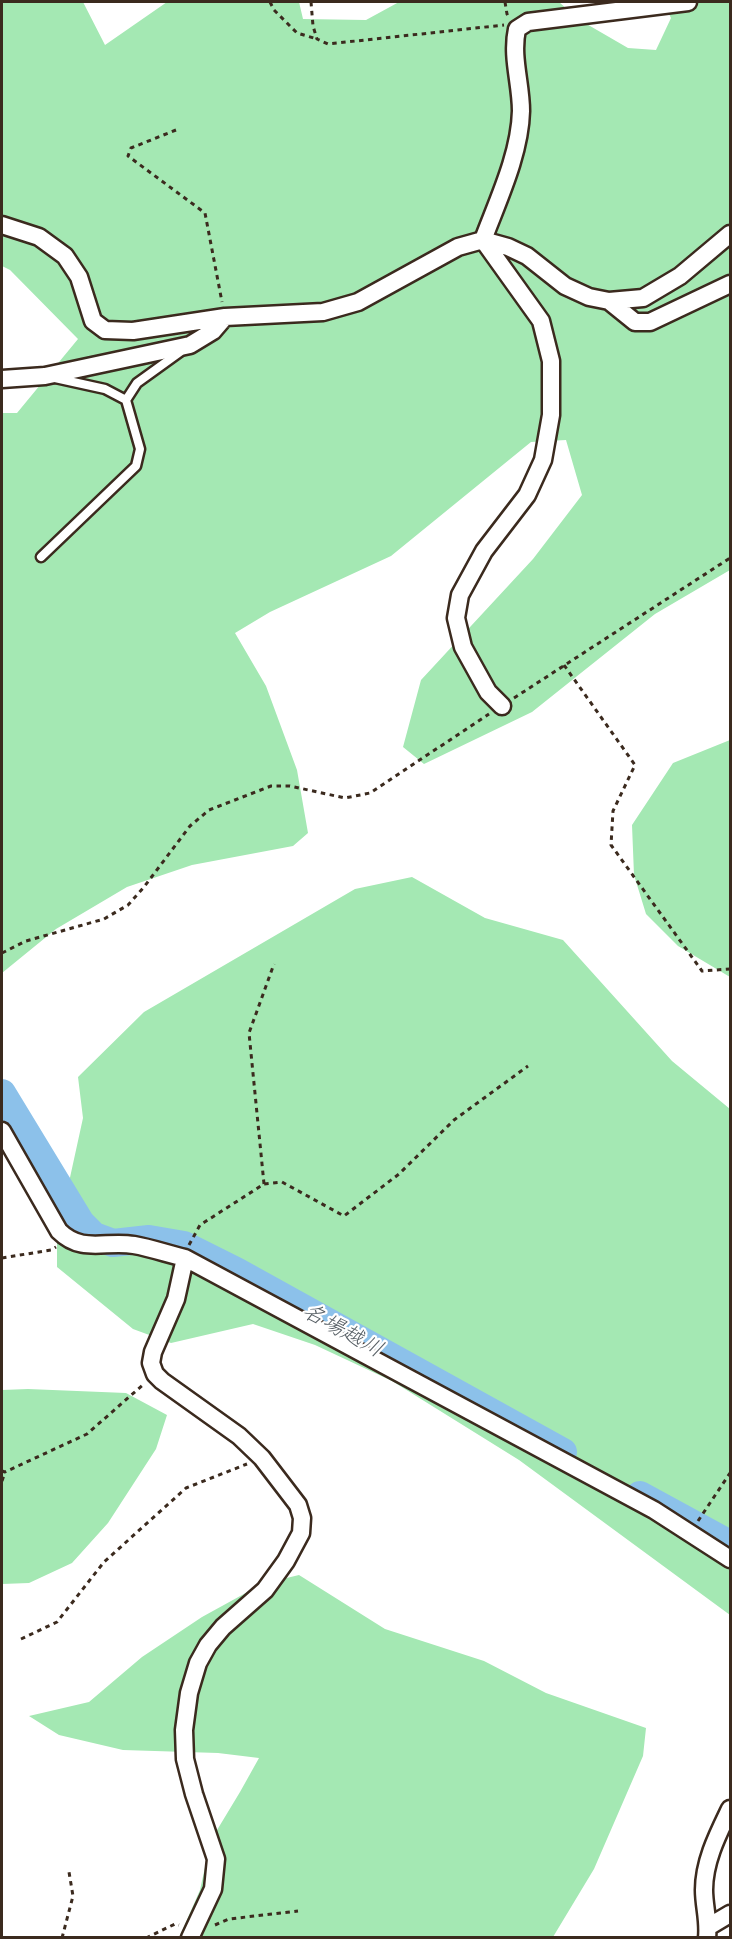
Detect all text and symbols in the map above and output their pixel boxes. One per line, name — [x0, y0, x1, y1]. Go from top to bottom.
water label: 名場越川 — [297, 1299, 387, 1365]

